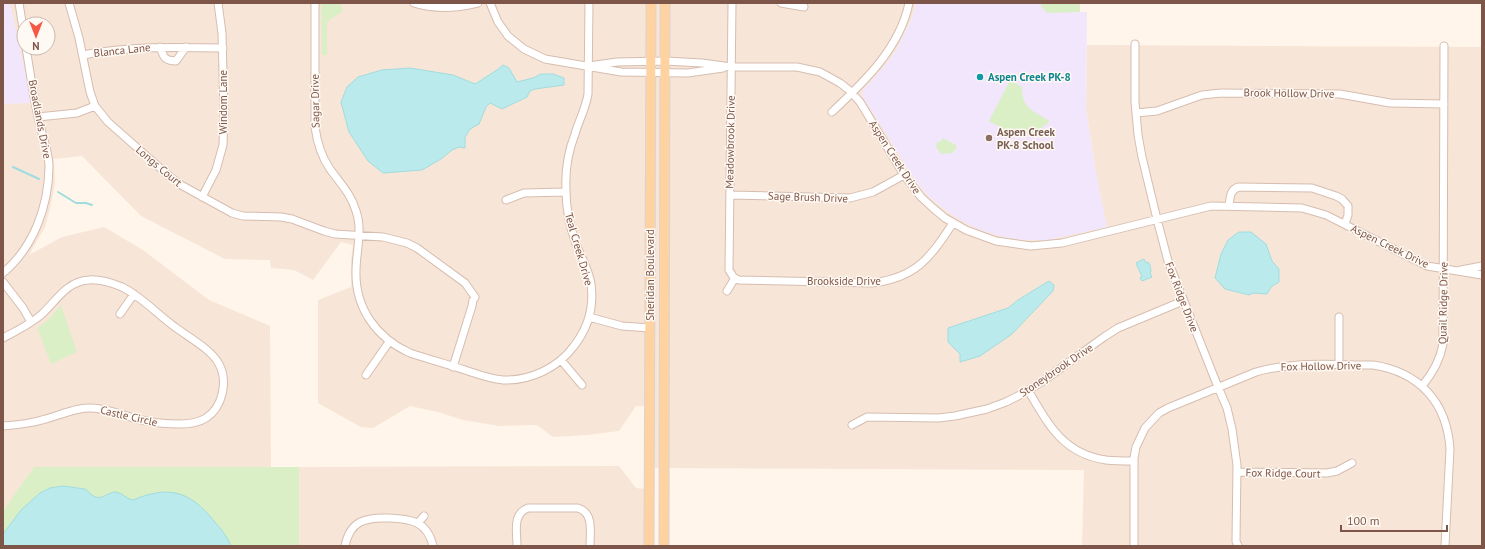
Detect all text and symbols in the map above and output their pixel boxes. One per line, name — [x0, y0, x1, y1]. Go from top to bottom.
north arrow — [16, 16, 56, 56]
text: N — [32, 39, 40, 53]
street label: Blanca Lane — [93, 40, 151, 60]
street label: Windom Lane — [216, 69, 230, 134]
place label: Aspen Creek PK-8 — [988, 70, 1071, 84]
marker: Aspen Creek PK-8 — [975, 72, 985, 82]
street label: Sagar Drive — [308, 73, 322, 128]
street label: Broadlands Drive — [25, 78, 55, 160]
street label: Brook Hollow Drive — [1244, 85, 1335, 101]
street label: Meadowbrook Drive — [722, 95, 738, 189]
street label: Aspen Creek Drive — [866, 118, 924, 197]
place label: Aspen Creek PK-8 School — [997, 125, 1055, 152]
marker: Aspen Creek PK-8 School — [984, 133, 994, 143]
street label: Longs Court — [133, 143, 185, 190]
street label: Sage Brush Drive — [768, 189, 849, 205]
street label: Teal Creek Drive — [562, 211, 596, 288]
street label: Aspen Creek Drive — [1349, 221, 1432, 271]
street label: Sheridan Boulevard — [643, 229, 657, 321]
street label: Fox Ridge Drive — [1162, 260, 1202, 334]
street label: Quail Ridge Drive — [1435, 261, 1451, 344]
street label: Brookside Drive — [807, 274, 881, 288]
street label: Stoneybrook Drive — [1017, 340, 1096, 400]
street label: Fox Hollow Drive — [1281, 358, 1362, 374]
street label: Castle Circle — [99, 403, 159, 429]
street label: Fox Ridge Court — [1245, 465, 1321, 481]
scale bar — [1341, 507, 1447, 533]
text: 100 m — [1347, 513, 1380, 528]

